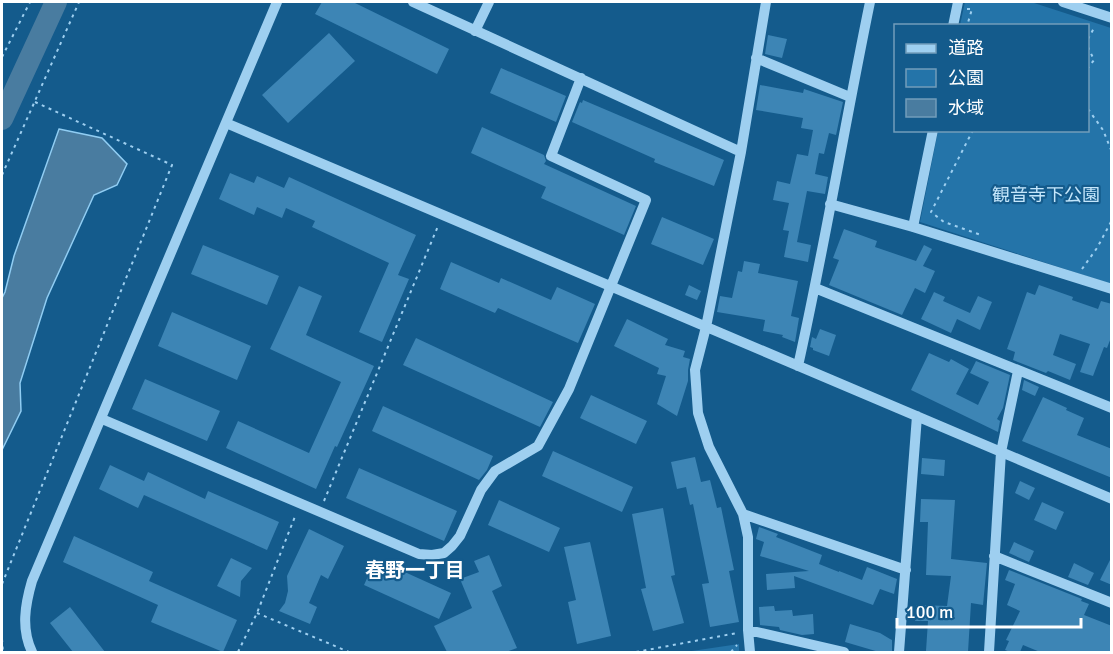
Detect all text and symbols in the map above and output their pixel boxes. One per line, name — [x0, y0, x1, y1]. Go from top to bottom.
legend — [894, 24, 1089, 132]
text: 道路 — [948, 37, 984, 59]
text: 公園 — [948, 67, 984, 89]
text: 水域 — [948, 97, 984, 119]
park label: 観音寺下公園 — [992, 184, 1100, 206]
district label: 春野一丁目 — [365, 558, 465, 583]
scale bar — [897, 591, 1082, 629]
text: 100 m — [906, 601, 953, 623]

